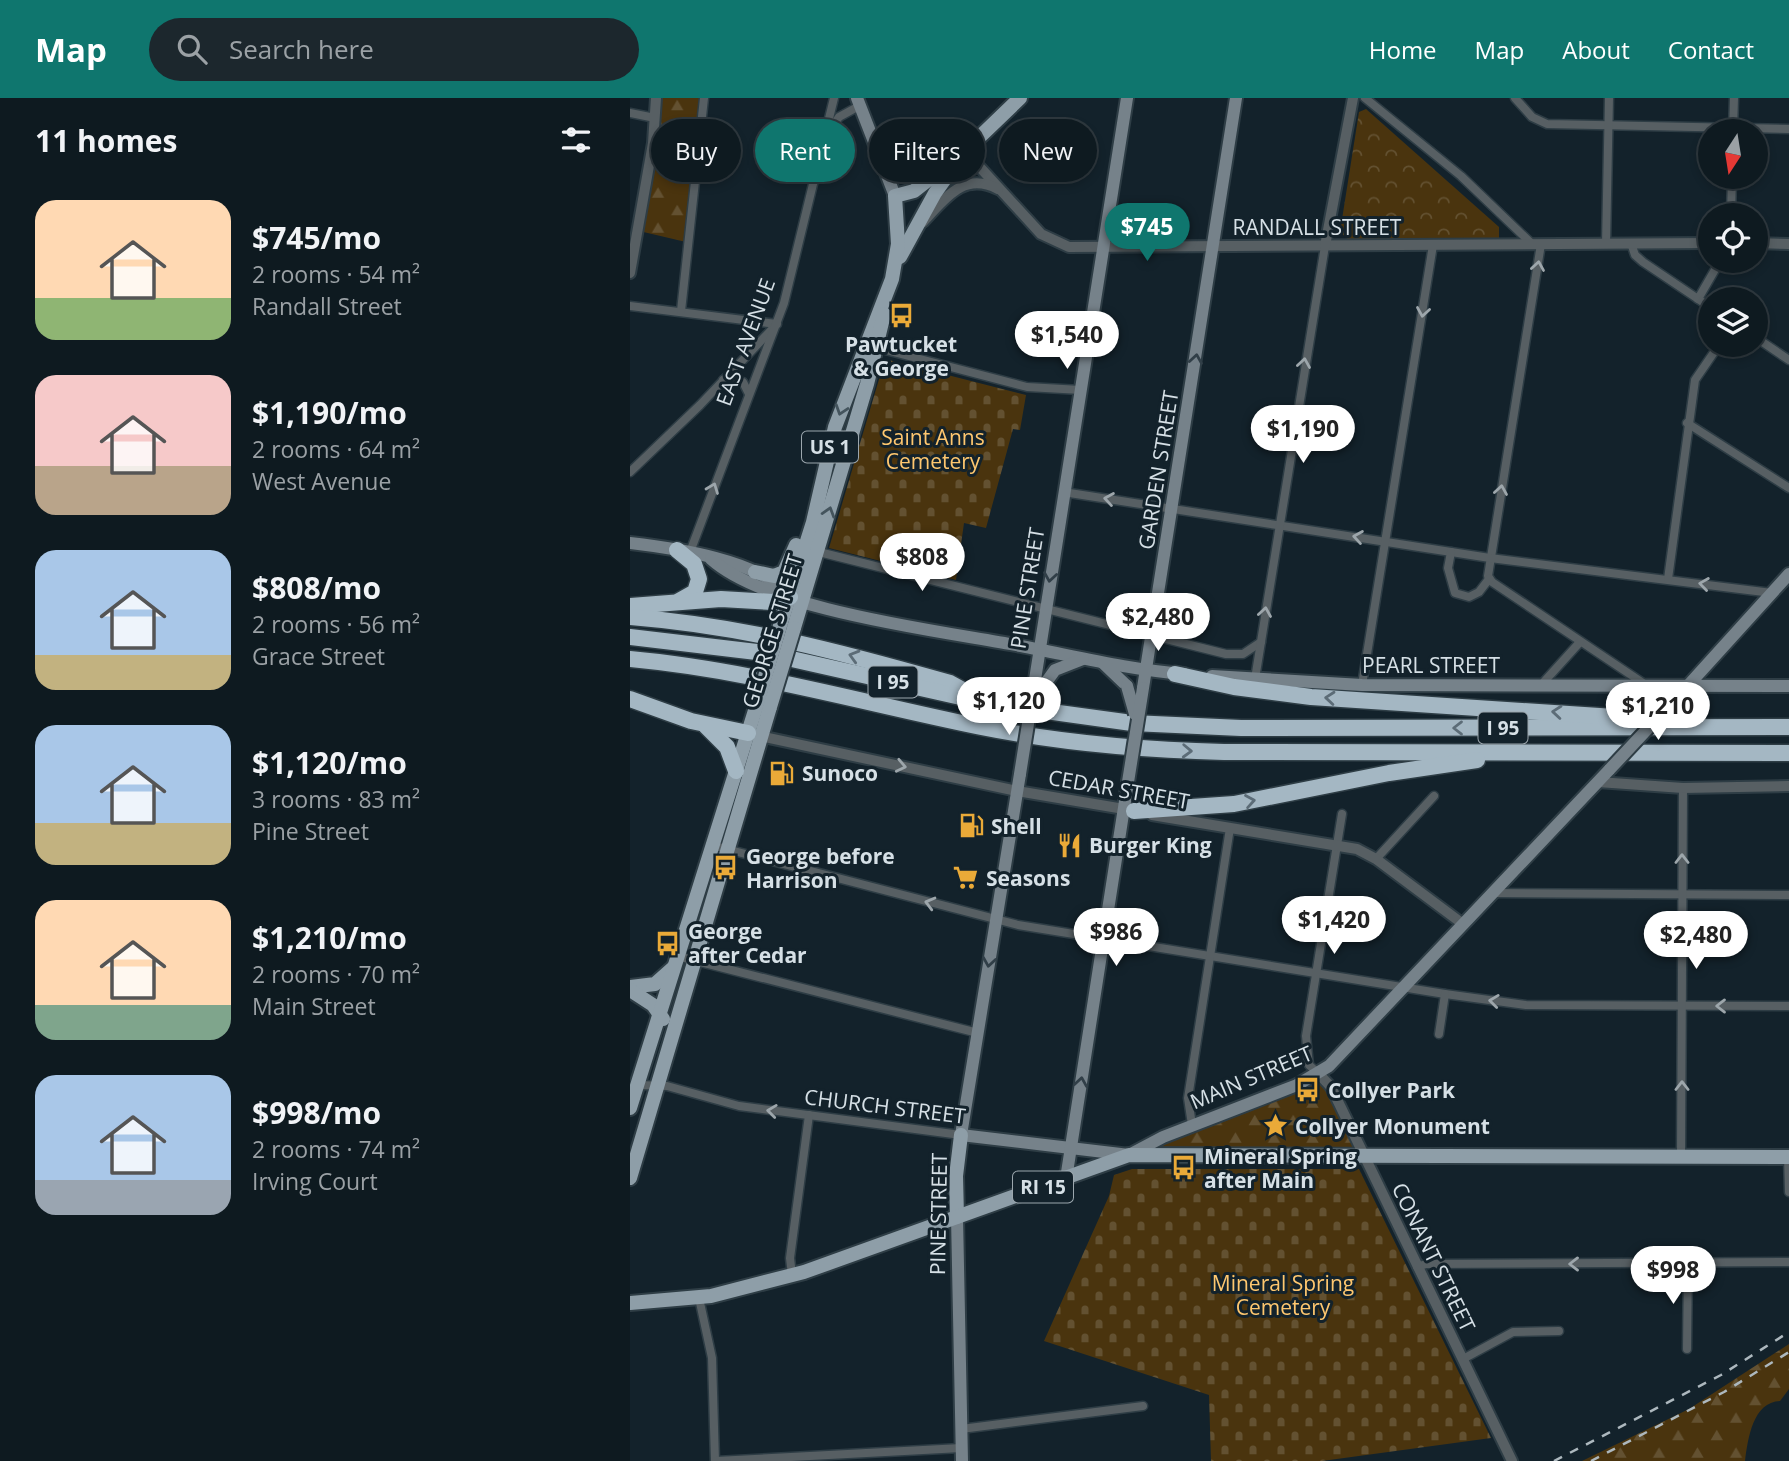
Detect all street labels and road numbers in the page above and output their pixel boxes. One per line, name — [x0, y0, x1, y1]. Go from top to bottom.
street label: RANDALL STREET — [1233, 213, 1402, 241]
street label: EAST AVENUE — [709, 274, 781, 410]
street label: GARDEN STREET — [1132, 388, 1184, 552]
road number: US 1 — [802, 432, 858, 462]
street label: PINE STREET — [1004, 525, 1050, 651]
street label: GEORGE STREET — [735, 550, 809, 711]
street label: PEARL STREET — [1362, 651, 1500, 679]
road number: I 95 — [868, 666, 918, 698]
road number: I 95 — [1478, 712, 1528, 744]
street label: CEDAR STREET — [1046, 763, 1192, 815]
street label: MAIN STREET — [1186, 1038, 1317, 1115]
street label: CHURCH STREET — [803, 1082, 968, 1130]
street label: PINE STREET — [923, 1152, 953, 1275]
road number: RI 15 — [1013, 1172, 1073, 1203]
street label: CONANT STREET — [1386, 1178, 1482, 1337]

